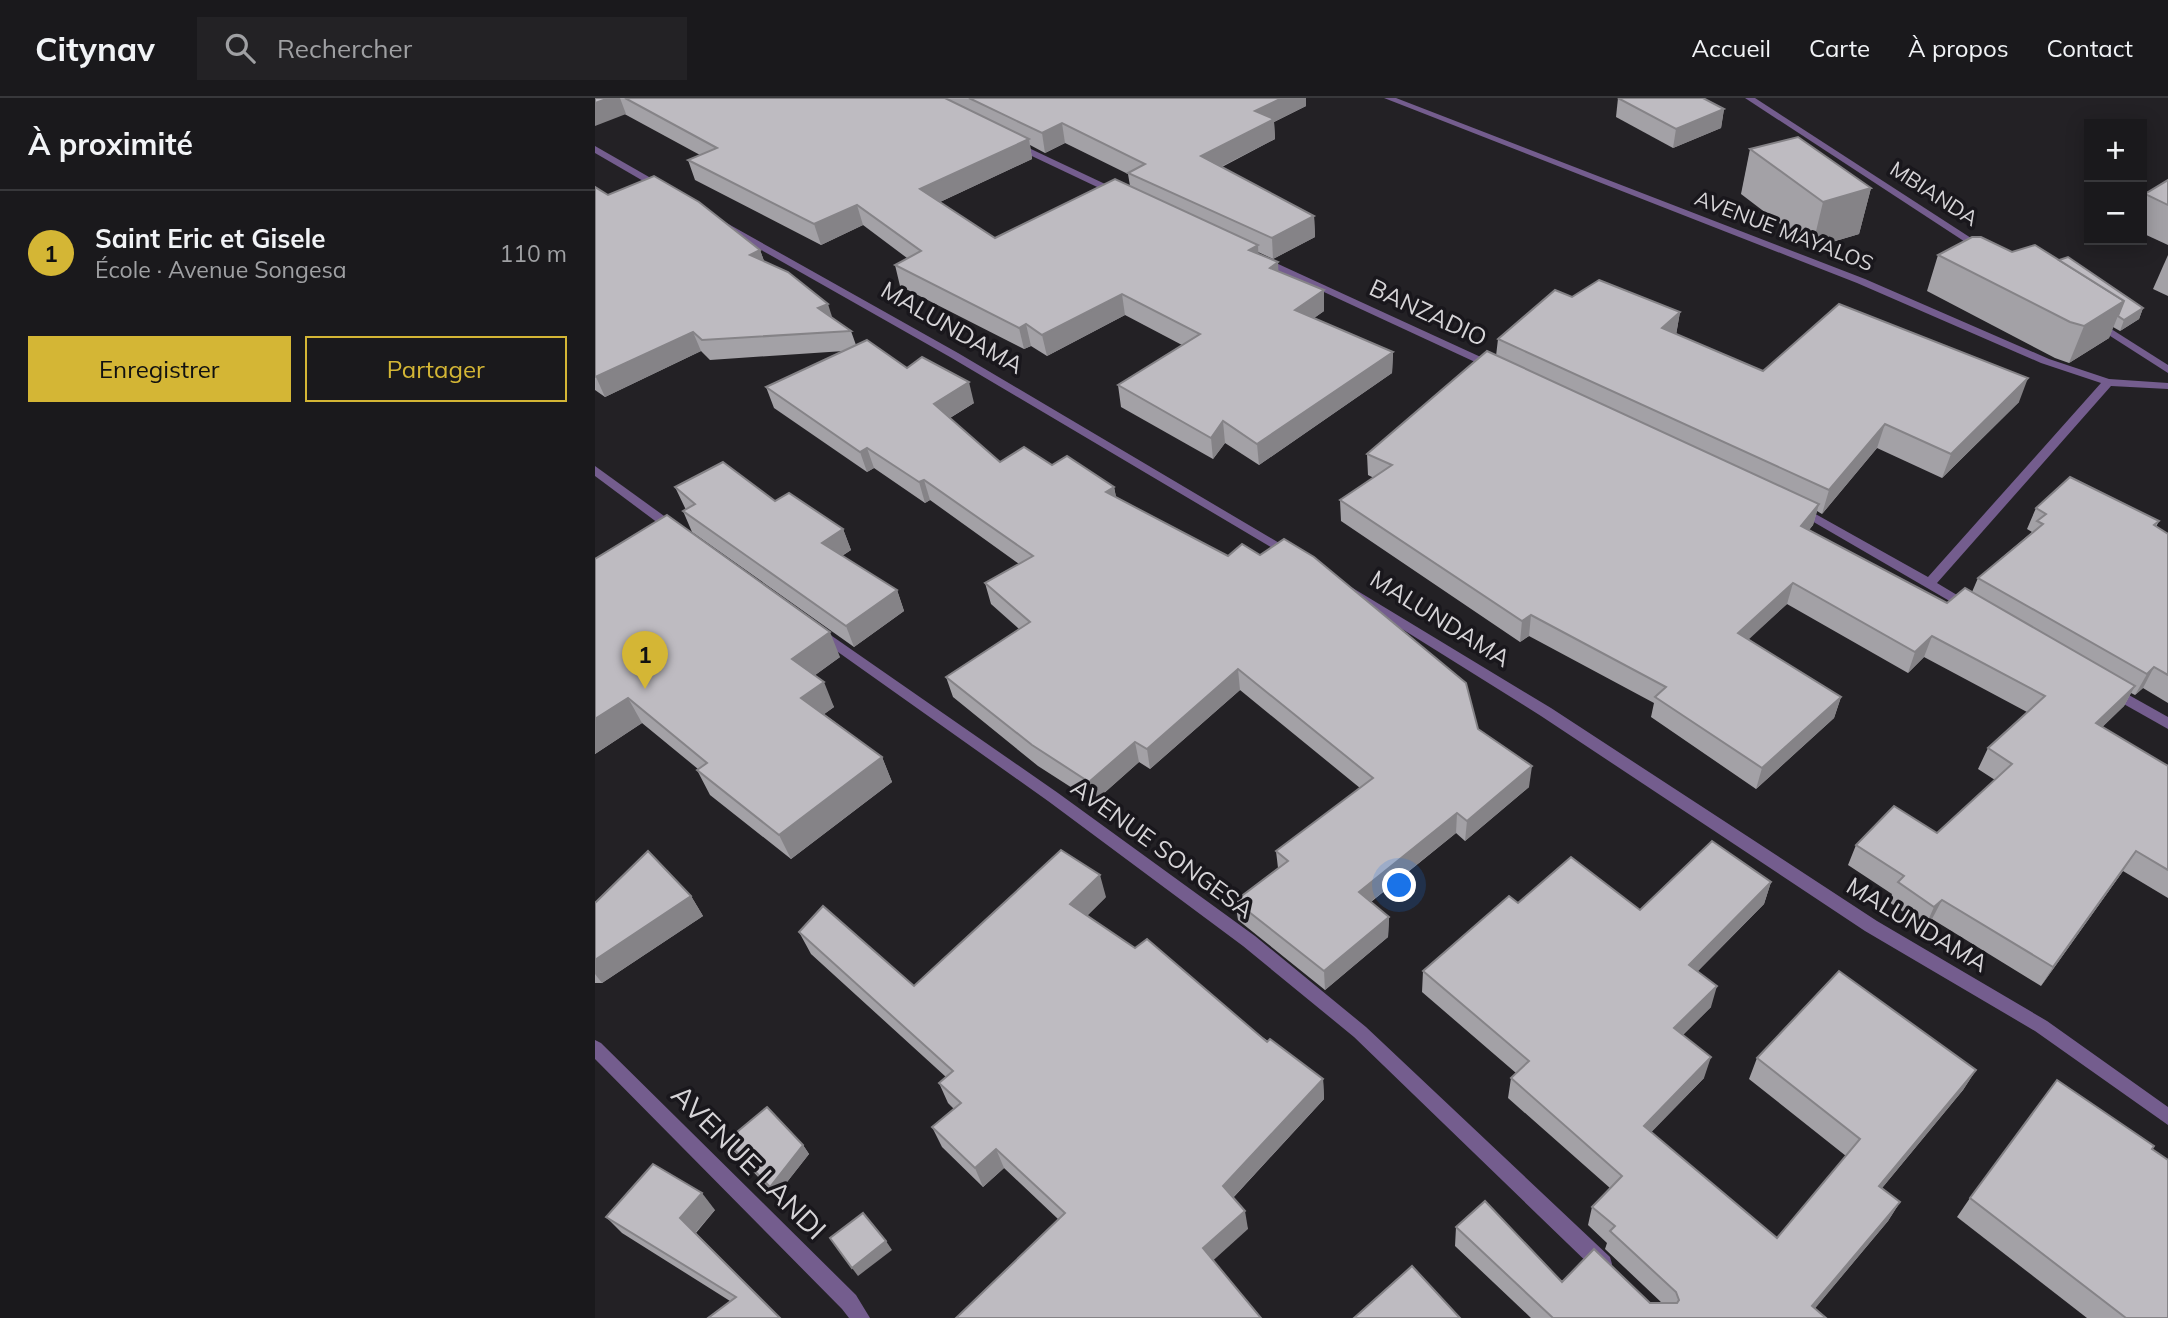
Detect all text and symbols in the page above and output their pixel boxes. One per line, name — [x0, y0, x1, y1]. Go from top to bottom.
search box — [197, 17, 687, 80]
text: Citynav — [35, 28, 155, 69]
icon: search — [221, 29, 259, 67]
text: Rechercher — [277, 32, 412, 65]
text: Accueil — [1692, 33, 1771, 63]
text: Carte — [1809, 33, 1870, 63]
text: À propos — [1908, 33, 2009, 63]
text: Contact — [2047, 33, 2133, 63]
map controls — [2084, 119, 2147, 245]
button: + — [2084, 119, 2147, 182]
text: À proximité — [28, 125, 193, 163]
street label: MBIANDA — [1886, 155, 1984, 232]
button: − — [2084, 182, 2147, 245]
street label: AVENUE MAYALOS — [1691, 184, 1877, 276]
text: Saint Eric et Gisele — [95, 222, 326, 255]
text: 1 — [44, 239, 58, 268]
text: 110 m — [499, 239, 567, 268]
text: École · Avenue Songesa — [95, 255, 347, 284]
street label: BANZADIO — [1365, 272, 1492, 352]
street label: MALUNDAMA — [876, 274, 1029, 380]
button: Enregistrer — [28, 336, 291, 402]
button: Partager — [305, 336, 567, 402]
street label: MALUNDAMA — [1365, 563, 1516, 673]
pin: 1 — [622, 631, 668, 689]
street label: AVENUE SONGESA — [1065, 772, 1260, 925]
your location — [1382, 868, 1416, 902]
street label: MALUNDAMA — [1841, 870, 1994, 978]
street label: AVENUE LANDI — [665, 1077, 834, 1246]

